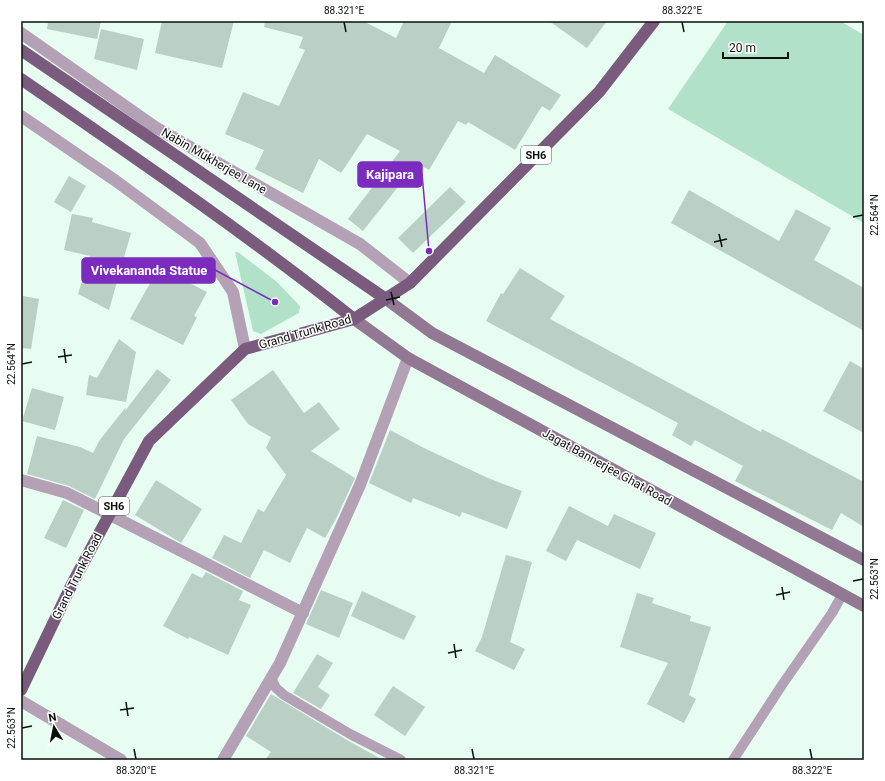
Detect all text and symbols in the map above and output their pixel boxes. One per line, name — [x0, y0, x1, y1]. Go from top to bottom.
text: 88.321°E — [324, 5, 364, 16]
text: 88.322°E — [662, 5, 702, 16]
scale bar — [723, 34, 788, 60]
text: 20 m — [729, 41, 756, 55]
street label: Nabin Mukherjee Lane — [159, 125, 269, 197]
road number: SH6 — [521, 146, 551, 164]
callout: Kajipara — [358, 162, 422, 187]
text: Kajipara — [366, 167, 414, 182]
text: 22.564°N — [869, 194, 880, 236]
callout: Vivekananda Statue — [82, 258, 215, 283]
text: Vivekananda Statue — [91, 263, 207, 278]
street label: Grand Trunk Road — [257, 312, 353, 352]
text: 22.564°N — [6, 343, 17, 385]
street label: Jagat Bannerjee Ghat Road — [540, 426, 674, 508]
road number: SH6 — [99, 497, 129, 515]
street label: Grand Trunk Road — [49, 530, 105, 622]
text: 22.563°N — [869, 558, 880, 600]
text: 22.563°N — [6, 707, 17, 749]
north arrow — [34, 707, 74, 747]
text: N — [47, 711, 58, 725]
text: 88.320°E — [116, 765, 156, 776]
text: 88.321°E — [454, 765, 494, 776]
text: 88.322°E — [792, 765, 832, 776]

